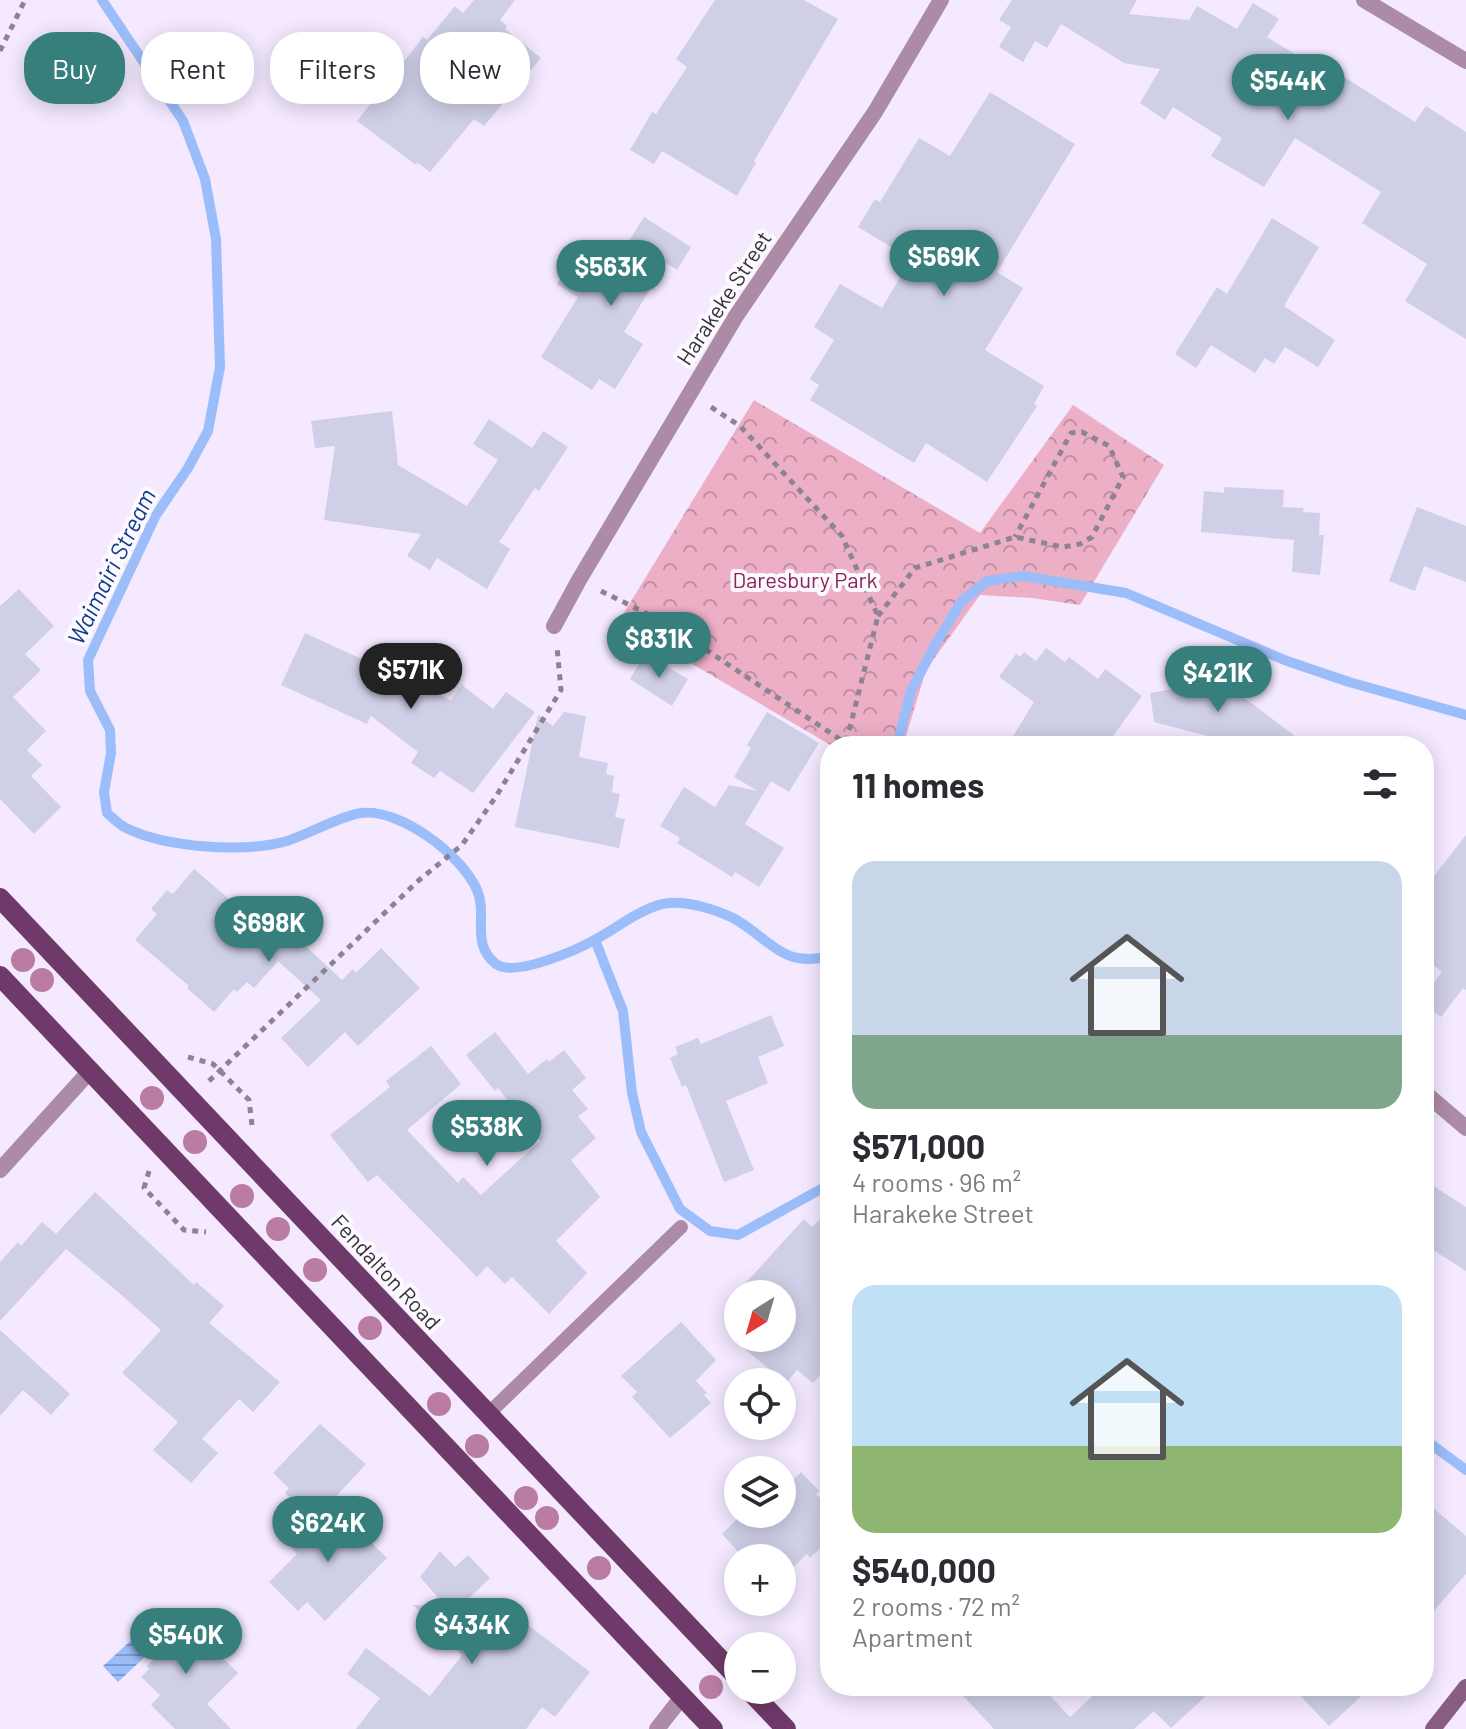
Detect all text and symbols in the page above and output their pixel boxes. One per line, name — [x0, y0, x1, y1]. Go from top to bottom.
chip: Buy — [24, 32, 125, 104]
chip: Rent — [141, 32, 254, 104]
chip: Filters — [270, 32, 404, 104]
chip: New — [420, 32, 530, 104]
pin: $544K — [1232, 54, 1344, 122]
text: $544K — [1250, 64, 1326, 95]
street label: Harakeke Street — [670, 226, 776, 369]
pin: $569K — [888, 230, 1000, 298]
pin: $563K — [555, 240, 667, 308]
text: $569K — [908, 240, 980, 271]
text: $563K — [574, 250, 648, 281]
water label: Waimairi Stream — [60, 484, 161, 649]
park label: Daresbury Park — [733, 566, 877, 592]
pin: $831K — [603, 612, 715, 680]
text: $831K — [625, 622, 693, 653]
pin: $571K — [355, 643, 467, 711]
pin: $421K — [1162, 646, 1274, 714]
text: $571K — [377, 653, 445, 684]
text: $421K — [1183, 656, 1253, 687]
icon: filters — [1358, 762, 1402, 806]
text: 11 homes — [852, 764, 984, 805]
pin: $698K — [213, 896, 325, 964]
text: $698K — [233, 906, 305, 937]
icon: home — [1055, 913, 1199, 1057]
pin: $538K — [431, 1100, 543, 1168]
text: $538K — [450, 1110, 524, 1141]
text: $571,000 — [852, 1125, 985, 1166]
text: 4 rooms · 96 m² — [852, 1166, 1021, 1197]
text: Harakeke Street — [852, 1197, 1034, 1228]
street label: Fendalton Road — [327, 1208, 447, 1334]
north arrow — [724, 1280, 796, 1352]
map controls — [724, 1280, 796, 1704]
icon: home — [1055, 1337, 1199, 1481]
button: locate — [724, 1368, 796, 1440]
button: layers — [724, 1456, 796, 1528]
pin: $624K — [272, 1496, 384, 1564]
text: $624K — [290, 1506, 366, 1537]
button: + — [724, 1544, 796, 1616]
text: $540,000 — [852, 1549, 996, 1590]
text: 2 rooms · 72 m² — [852, 1590, 1020, 1621]
pin: $434K — [416, 1598, 528, 1666]
pin: $540K — [130, 1608, 242, 1676]
text: $434K — [434, 1608, 510, 1639]
text: $540K — [148, 1618, 224, 1649]
text: Apartment — [852, 1621, 973, 1652]
button: − — [724, 1632, 796, 1704]

